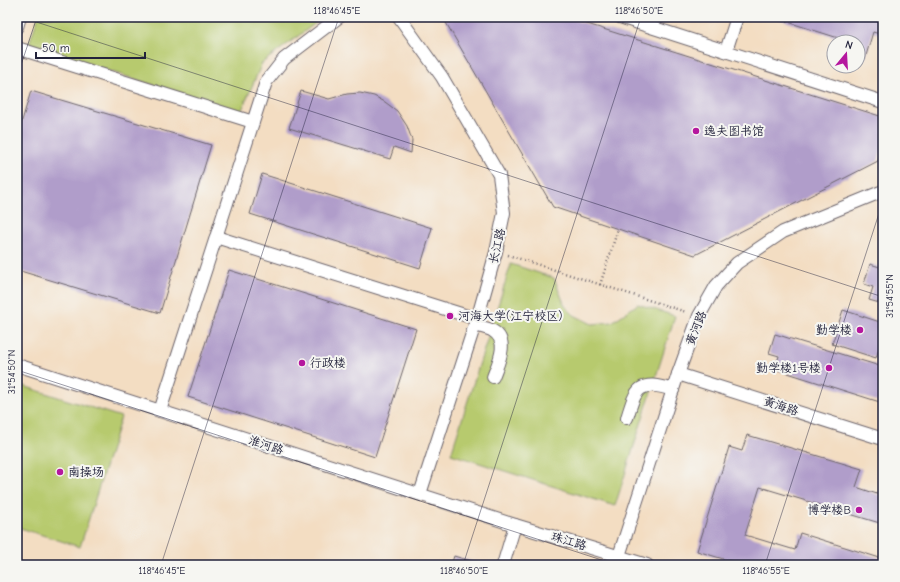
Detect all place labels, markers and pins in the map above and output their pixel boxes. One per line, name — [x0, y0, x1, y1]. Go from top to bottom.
place label: 逸夫图书馆 — [704, 124, 764, 138]
marker: 逸夫图书馆 — [691, 126, 701, 136]
place label: 河海大学(江宁校区) — [458, 309, 562, 323]
marker: 河海大学(江宁校区) — [445, 311, 455, 321]
place label: 勤学楼 — [816, 323, 852, 337]
marker: 勤学楼 — [855, 325, 865, 335]
place label: 行政楼 — [310, 356, 346, 370]
marker: 行政楼 — [297, 358, 307, 368]
place label: 勤学楼1号楼 — [756, 361, 821, 375]
marker: 勤学楼1号楼 — [824, 363, 834, 373]
place label: 南操场 — [68, 465, 104, 479]
marker: 南操场 — [55, 467, 65, 477]
place label: 博学楼B — [808, 503, 851, 517]
marker: 博学楼B — [854, 505, 864, 515]

